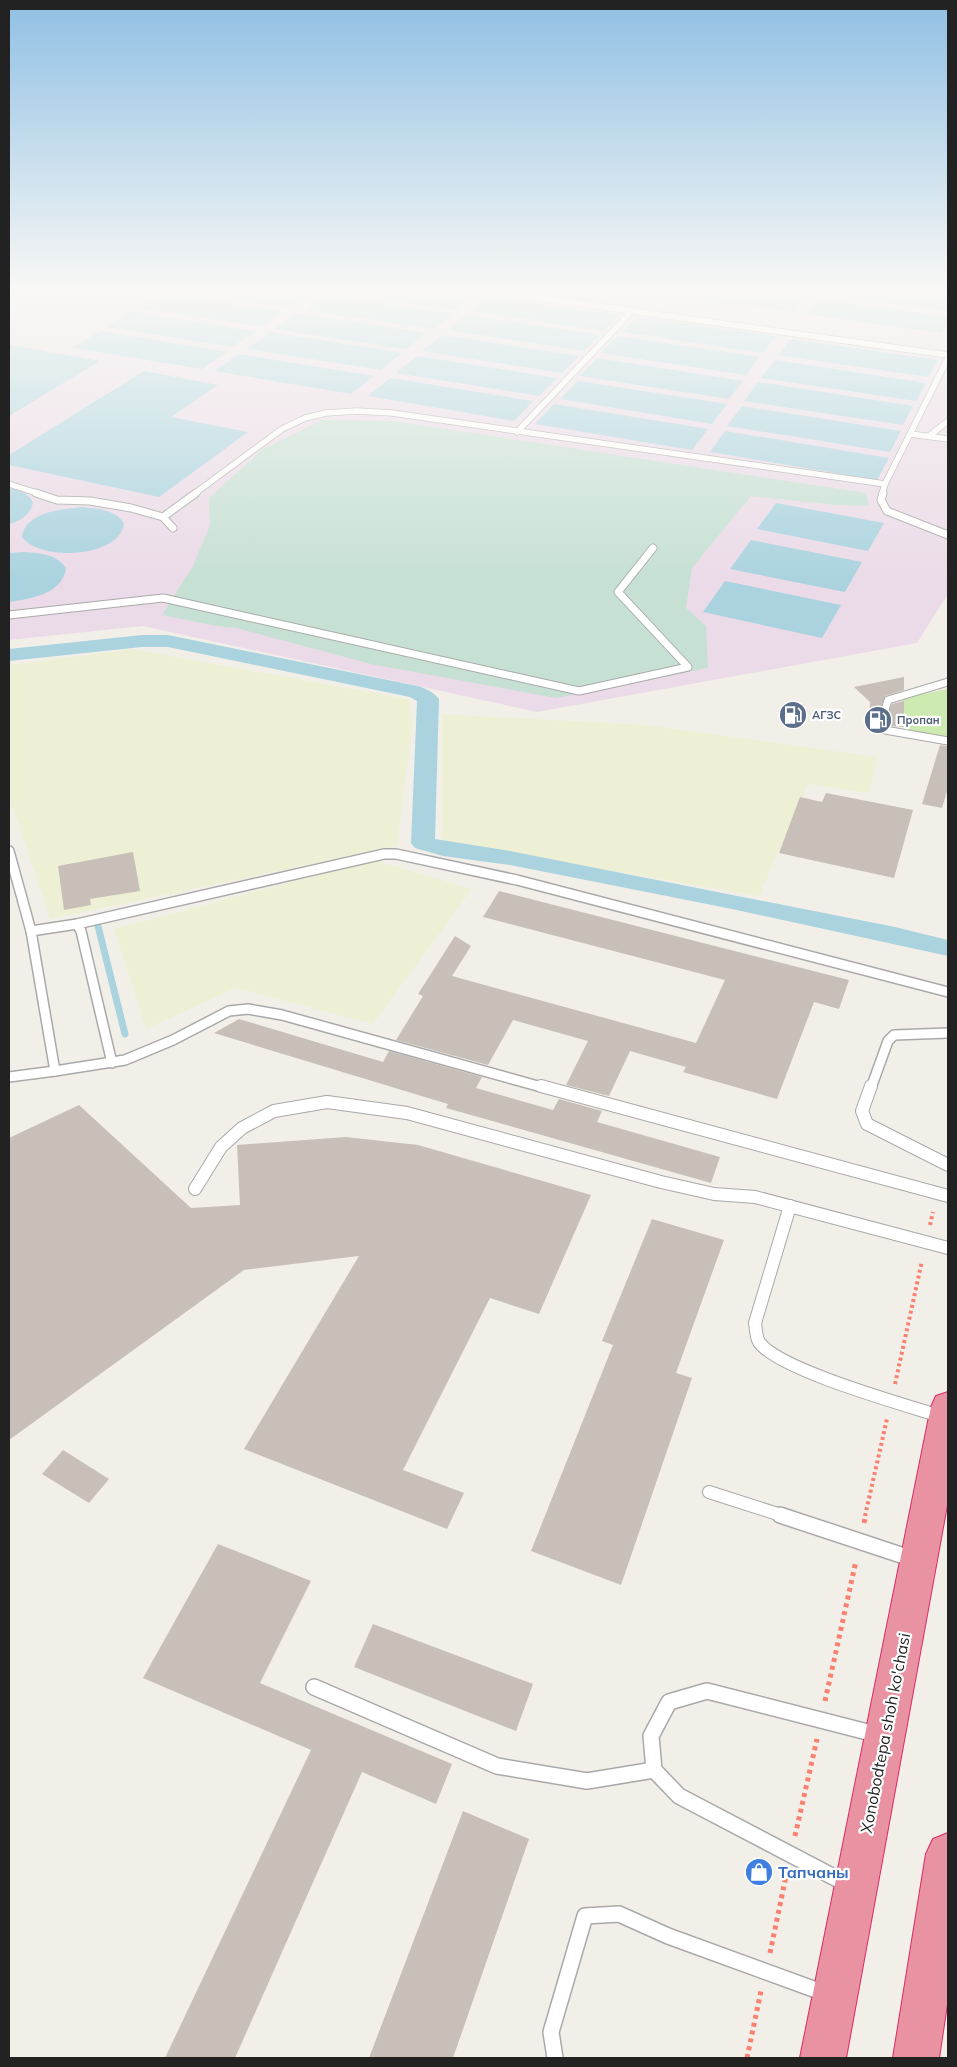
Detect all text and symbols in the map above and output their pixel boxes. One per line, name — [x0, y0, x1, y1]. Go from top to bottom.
fuel station icon: АГЗС — [778, 700, 808, 730]
fuel station icon: Пропан — [863, 705, 893, 735]
place label: АГЗС — [812, 708, 842, 722]
place label: Пропан — [897, 713, 940, 727]
street label: Xonobodtepa shoh ko'chasi — [856, 1631, 914, 1835]
shop icon: Тапчаны — [744, 1857, 774, 1887]
place label: Тапчаны — [778, 1862, 849, 1882]

